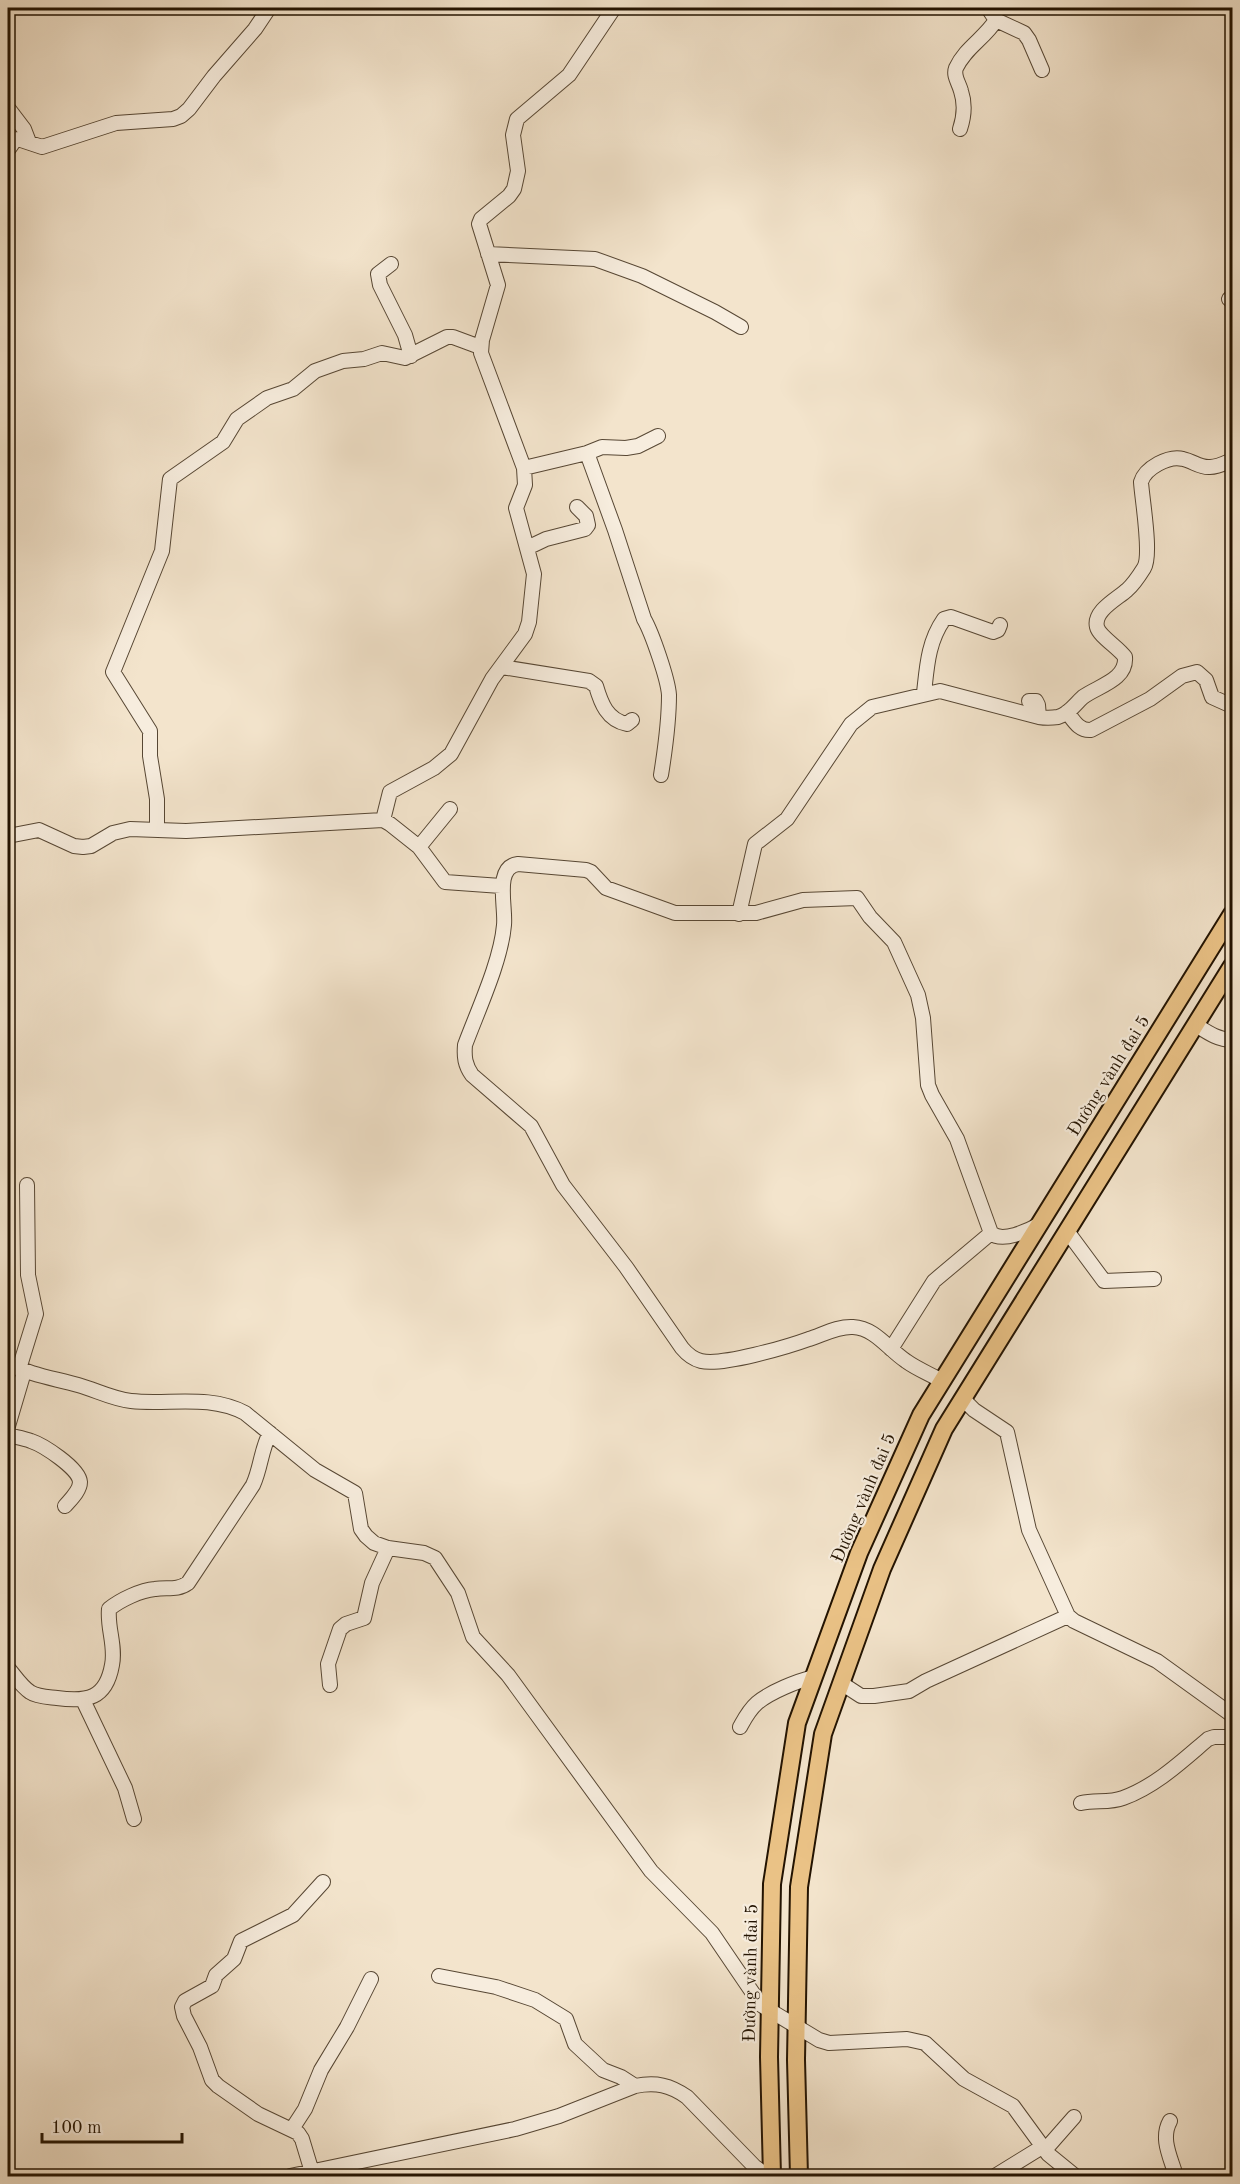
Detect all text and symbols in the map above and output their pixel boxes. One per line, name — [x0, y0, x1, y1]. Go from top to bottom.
street label: Đường vành đai 5 — [1065, 1013, 1153, 1139]
street label: Đường vành đai 5 — [829, 1431, 899, 1565]
street label: Đường vành đai 5 — [741, 1904, 761, 2042]
scale bar — [42, 2106, 182, 2144]
text: 100 m — [51, 2119, 102, 2137]

